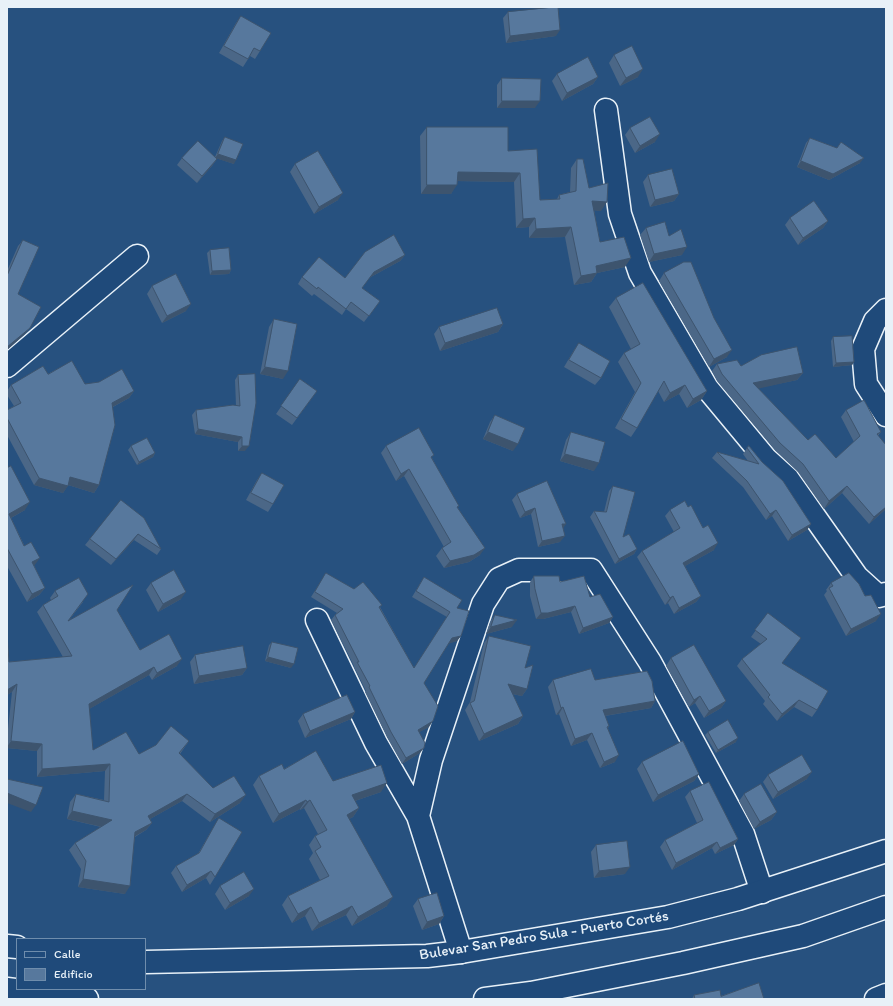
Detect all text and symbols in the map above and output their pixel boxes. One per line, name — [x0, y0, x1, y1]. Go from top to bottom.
street label: Bulevar San Pedro Sula - Puerto Cortés — [418, 907, 670, 965]
legend — [16, 938, 146, 990]
text: Calle — [54, 947, 80, 961]
text: Edificio — [54, 967, 93, 981]

